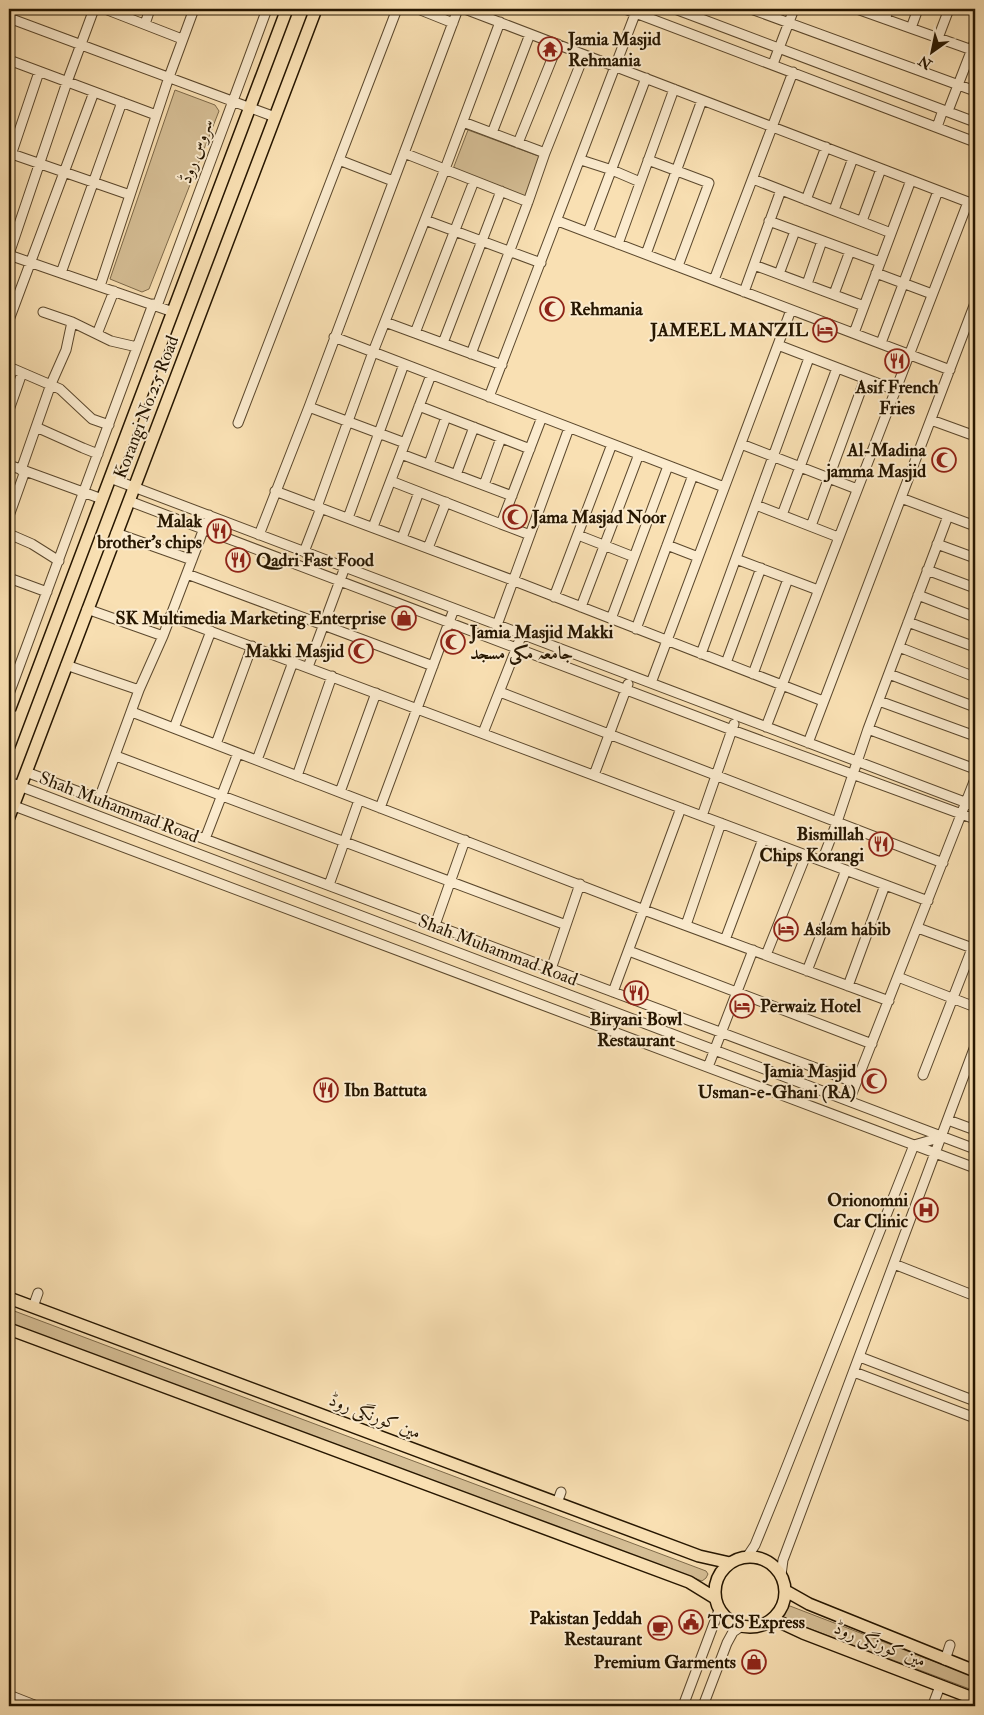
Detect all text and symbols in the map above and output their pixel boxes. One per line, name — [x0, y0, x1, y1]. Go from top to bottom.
place label: Jamia Masjid Rehmania — [567, 28, 661, 72]
north arrow — [906, 28, 956, 78]
temple icon: Jamia Masjid Rehmania — [537, 36, 563, 62]
text: N — [915, 52, 936, 74]
street label: سروس روڈ — [174, 116, 219, 187]
mosque icon: Rehmania — [539, 296, 565, 322]
place label: Rehmania — [570, 298, 643, 321]
hotel icon: JAMEEL MANZIL — [812, 317, 838, 343]
place label: JAMEEL MANZIL — [649, 319, 809, 342]
street label: Korangi No.2.5 Road — [109, 332, 184, 482]
restaurant icon: Asif French Fries — [884, 348, 910, 374]
place label: Asif French Fries — [855, 376, 939, 420]
place label: Al-Madina jamma Masjid — [823, 439, 927, 483]
mosque icon: Al-Madina jamma Masjid — [931, 447, 957, 473]
mosque icon: Jama Masjad Noor — [502, 504, 528, 530]
place label: Jama Masjad Noor — [531, 506, 667, 529]
place label: Malak brother's chips — [96, 510, 202, 554]
restaurant icon: Malak brother's chips — [206, 518, 232, 544]
restaurant icon: Qadri Fast Food — [225, 547, 251, 573]
place label: Qadri Fast Food — [256, 549, 374, 572]
shop icon: SK Multimedia Marketing Enterprise — [391, 605, 417, 631]
place label: SK Multimedia Marketing Enterprise — [116, 607, 386, 630]
place label: Jamia Masjid Makki جامعہ مکی مسجد — [469, 621, 613, 665]
mosque icon: Jamia Masjid Makki جامعہ مکی مسجد — [440, 629, 466, 655]
mosque icon: Makki Masjid — [348, 638, 374, 664]
place label: Makki Masjid — [244, 640, 344, 663]
street label: Shah Muhammad Road — [36, 766, 202, 849]
place label: Bismillah Chips Korangi — [760, 823, 865, 867]
restaurant icon: Bismillah Chips Korangi — [868, 831, 894, 857]
street label: Shah Muhammad Road — [415, 909, 581, 992]
hotel icon: Aslam habib — [773, 916, 799, 942]
place label: Aslam habib — [803, 918, 891, 941]
restaurant icon: Biryani Bowl Restaurant — [623, 980, 649, 1006]
hotel icon: Perwaiz Hotel — [729, 993, 755, 1019]
place label: Perwaiz Hotel — [760, 995, 862, 1018]
place label: Biryani Bowl Restaurant — [590, 1008, 683, 1052]
place label: Jamia Masjid Usman-e-Ghani (RA) — [698, 1060, 856, 1104]
mosque icon: Jamia Masjid Usman-e-Ghani (RA) — [861, 1068, 887, 1094]
restaurant icon: Ibn Battuta — [313, 1077, 339, 1103]
place label: Ibn Battuta — [344, 1079, 427, 1102]
place label: Orionomni Car Clinic — [827, 1189, 909, 1233]
hospital icon: Orionomni Car Clinic — [913, 1197, 939, 1223]
street label: مین کورنگی روڈ — [325, 1388, 424, 1445]
place label: Pakistan Jeddah Restaurant — [530, 1607, 643, 1651]
public building icon: TCS Express — [678, 1609, 704, 1635]
place label: TCS Express — [707, 1611, 805, 1634]
cafe icon: Pakistan Jeddah Restaurant — [647, 1615, 673, 1641]
street label: مین کورنگی روڈ — [830, 1616, 929, 1673]
shop icon: Premium Garments — [741, 1649, 767, 1675]
place label: Premium Garments — [594, 1651, 736, 1674]

